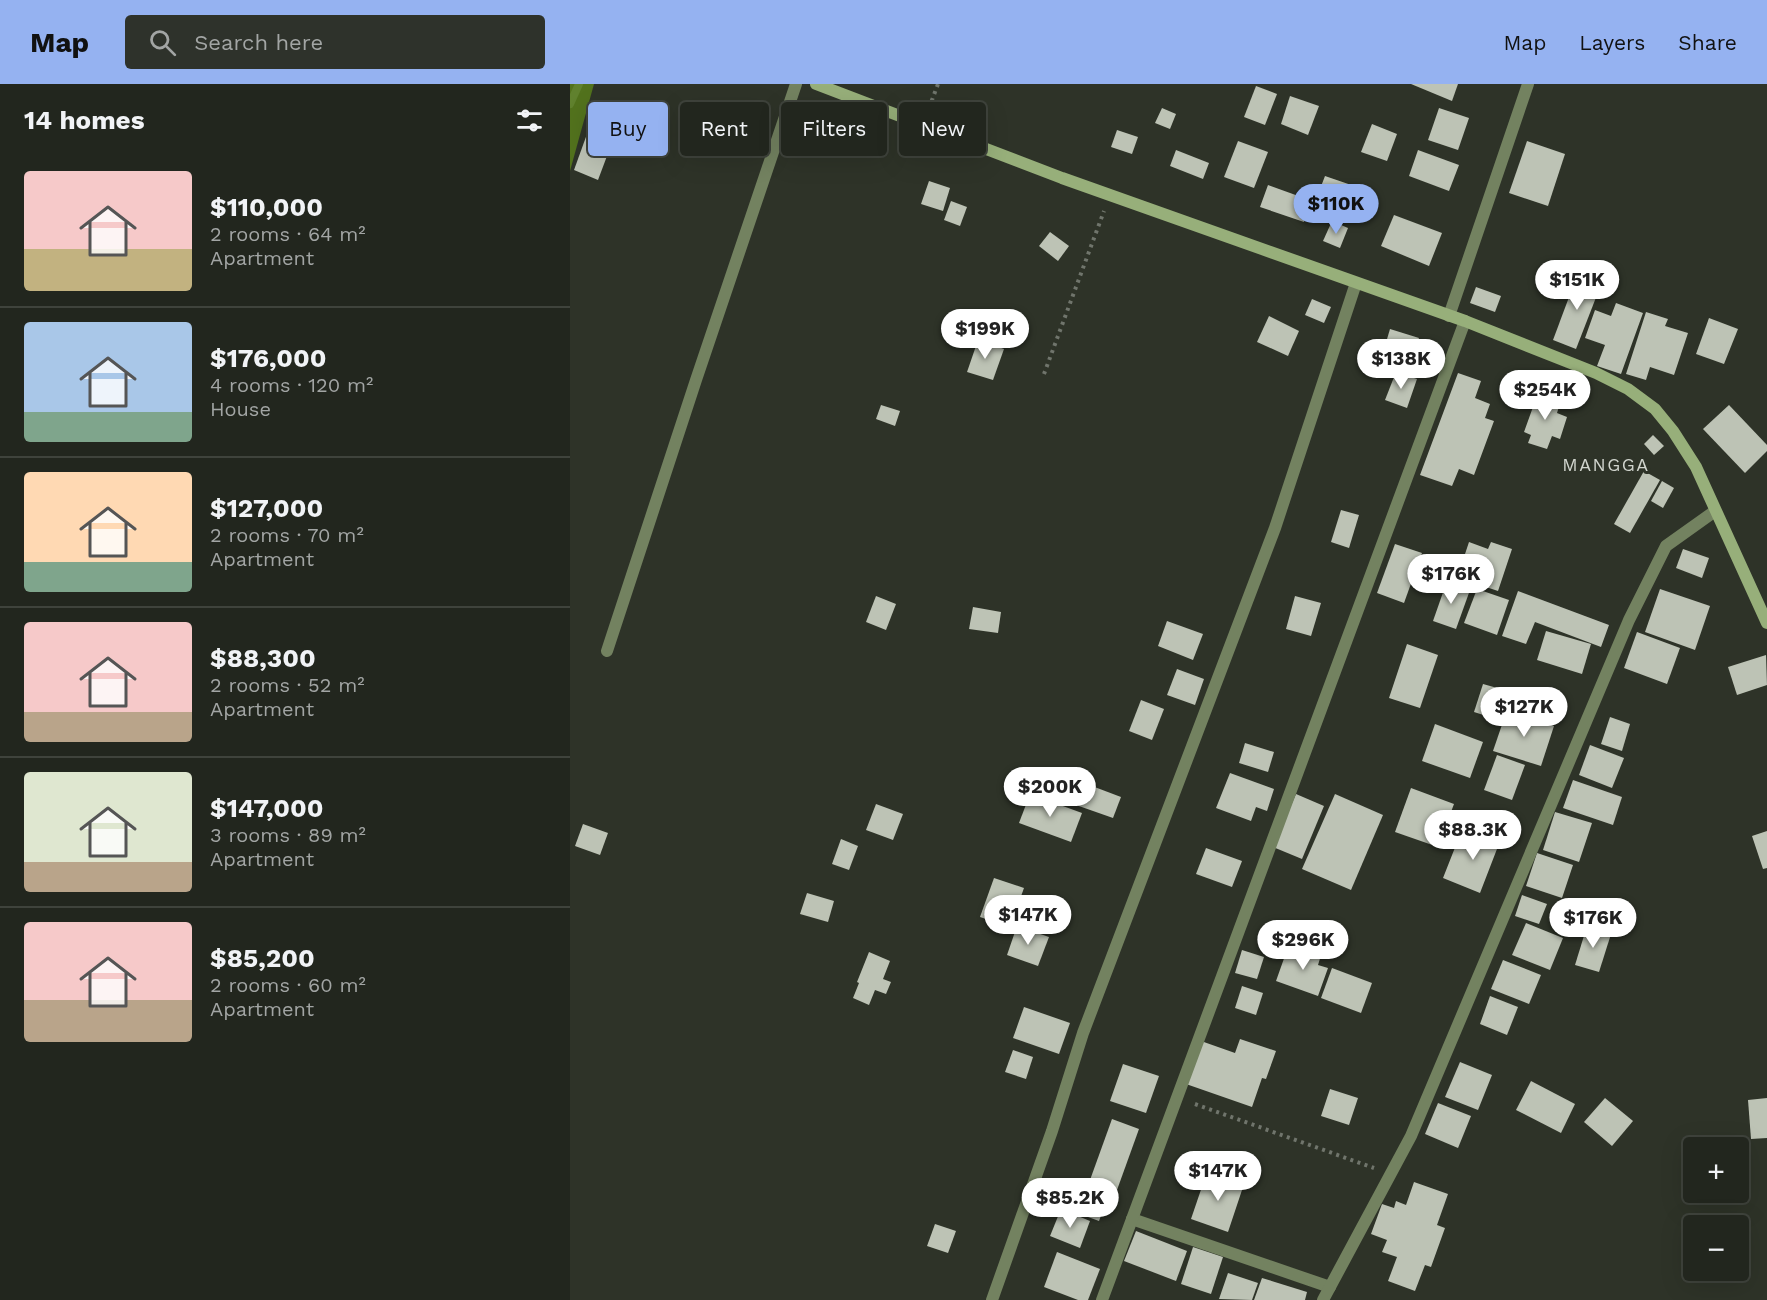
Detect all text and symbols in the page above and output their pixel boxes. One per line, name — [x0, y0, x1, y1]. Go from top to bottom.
search box — [125, 15, 545, 69]
text: Map — [30, 26, 89, 59]
icon: search — [146, 26, 179, 59]
text: Search here — [194, 30, 323, 55]
text: Map — [1503, 30, 1546, 55]
text: Layers — [1579, 30, 1645, 55]
text: Share — [1678, 30, 1737, 55]
chip: Buy — [588, 102, 668, 156]
chip: Rent — [680, 102, 769, 156]
chip: Filters — [781, 102, 887, 156]
chip: New — [899, 102, 986, 156]
icon: filters — [513, 104, 546, 137]
text: 14 homes — [24, 105, 145, 135]
pin: $110K — [1294, 184, 1378, 235]
text: $110K — [1308, 191, 1364, 215]
text: $110,000 — [210, 192, 323, 222]
icon: home — [72, 195, 144, 267]
text: 2 rooms · 64 m² — [210, 222, 366, 246]
text: Apartment — [210, 246, 314, 270]
pin: $151K — [1535, 260, 1619, 311]
text: $151K — [1549, 267, 1605, 291]
pin: $199K — [943, 309, 1027, 360]
text: $199K — [955, 316, 1015, 340]
pin: $138K — [1359, 339, 1443, 390]
text: $176,000 — [210, 343, 327, 373]
icon: home — [72, 346, 144, 418]
text: $138K — [1371, 346, 1431, 370]
pin: $254K — [1503, 370, 1587, 421]
text: 4 rooms · 120 m² — [210, 373, 373, 397]
text: $254K — [1513, 377, 1577, 401]
text: House — [210, 397, 271, 421]
district label: MANGGA — [1562, 454, 1650, 475]
text: $127,000 — [210, 493, 323, 523]
icon: home — [72, 496, 144, 568]
text: 2 rooms · 70 m² — [210, 523, 364, 547]
text: Apartment — [210, 547, 314, 571]
pin: $176K — [1409, 554, 1493, 605]
text: $176K — [1421, 561, 1481, 585]
text: $88,300 — [210, 643, 316, 673]
icon: home — [72, 646, 144, 718]
text: 2 rooms · 52 m² — [210, 673, 365, 697]
pin: $127K — [1482, 687, 1566, 738]
text: $127K — [1494, 694, 1554, 718]
text: Apartment — [210, 697, 314, 721]
pin: $200K — [1008, 767, 1092, 818]
text: $200K — [1018, 774, 1082, 798]
text: $147,000 — [210, 793, 324, 823]
icon: home — [72, 796, 144, 868]
pin: $88.3K — [1424, 810, 1522, 861]
text: $88.3K — [1438, 817, 1508, 841]
text: 3 rooms · 89 m² — [210, 823, 366, 847]
text: Apartment — [210, 847, 314, 871]
pin: $147K — [986, 895, 1070, 946]
pin: $176K — [1551, 898, 1635, 949]
text: $147K — [998, 902, 1058, 926]
text: $176K — [1563, 905, 1623, 929]
pin: $296K — [1261, 920, 1345, 971]
text: $296K — [1271, 927, 1335, 951]
text: $85,200 — [210, 943, 315, 973]
icon: home — [72, 946, 144, 1018]
text: 2 rooms · 60 m² — [210, 973, 366, 997]
text: Apartment — [210, 997, 314, 1021]
map controls — [1683, 1137, 1749, 1281]
button: + — [1683, 1137, 1749, 1203]
pin: $147K — [1176, 1151, 1260, 1202]
text: $147K — [1188, 1158, 1248, 1182]
pin: $85.2K — [1021, 1178, 1119, 1229]
text: $85.2K — [1036, 1185, 1104, 1209]
button: − — [1683, 1215, 1749, 1281]

